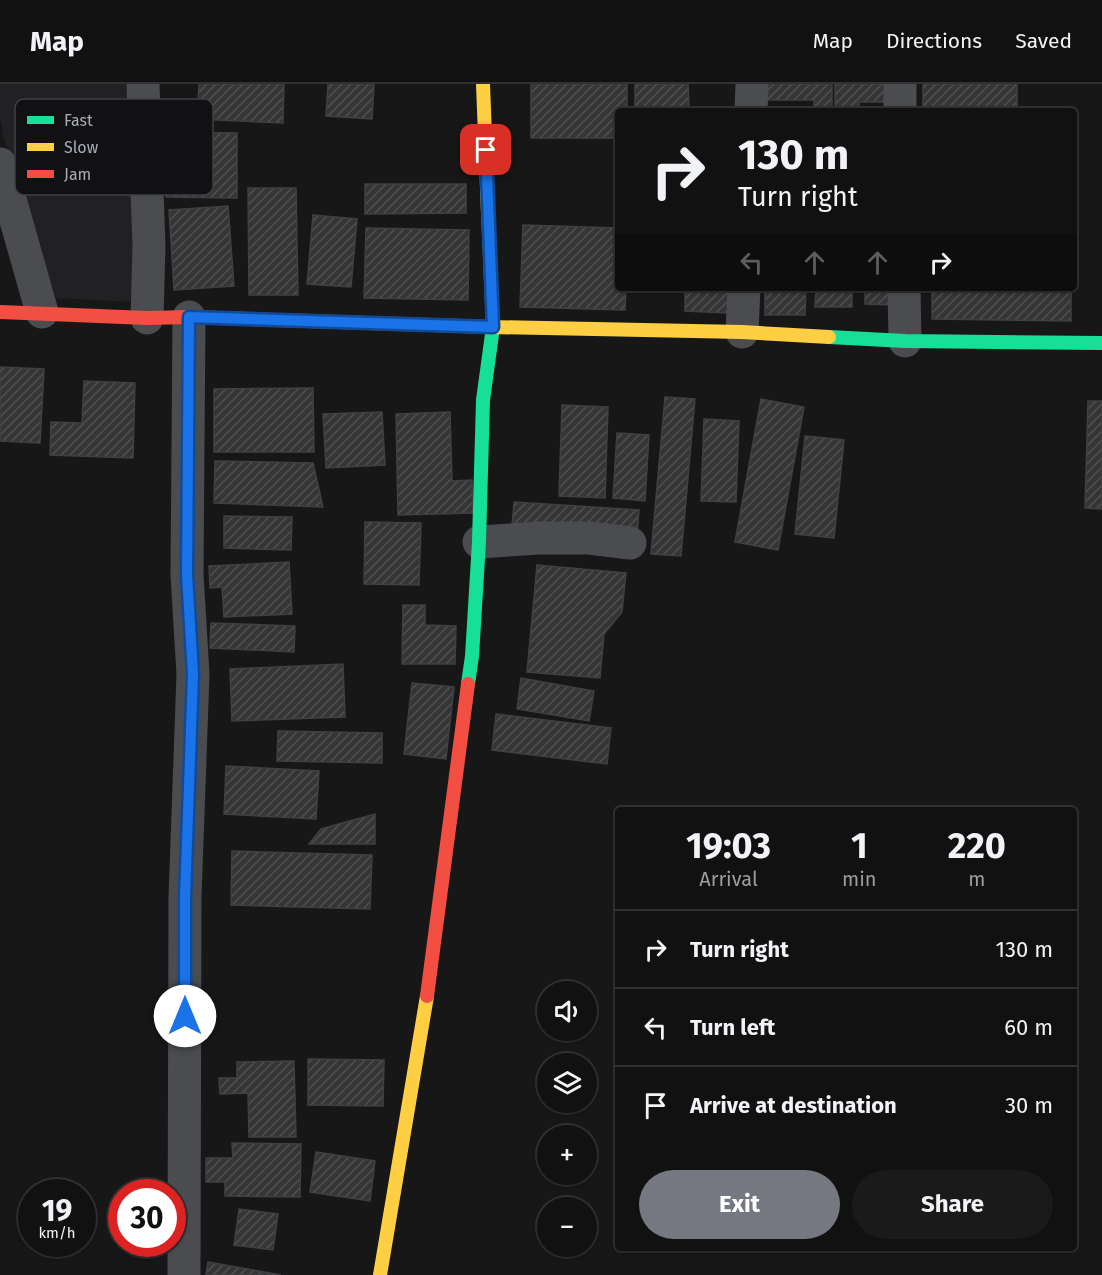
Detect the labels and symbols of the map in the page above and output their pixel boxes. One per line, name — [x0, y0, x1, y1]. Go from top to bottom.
legend — [15, 99, 213, 195]
text: Fast — [64, 111, 93, 130]
pin — [460, 124, 511, 175]
text: Slow — [64, 138, 99, 157]
text: Jam — [64, 165, 91, 184]
position arrow — [153, 984, 217, 1048]
speed limit sign: 30 — [108, 1179, 186, 1257]

